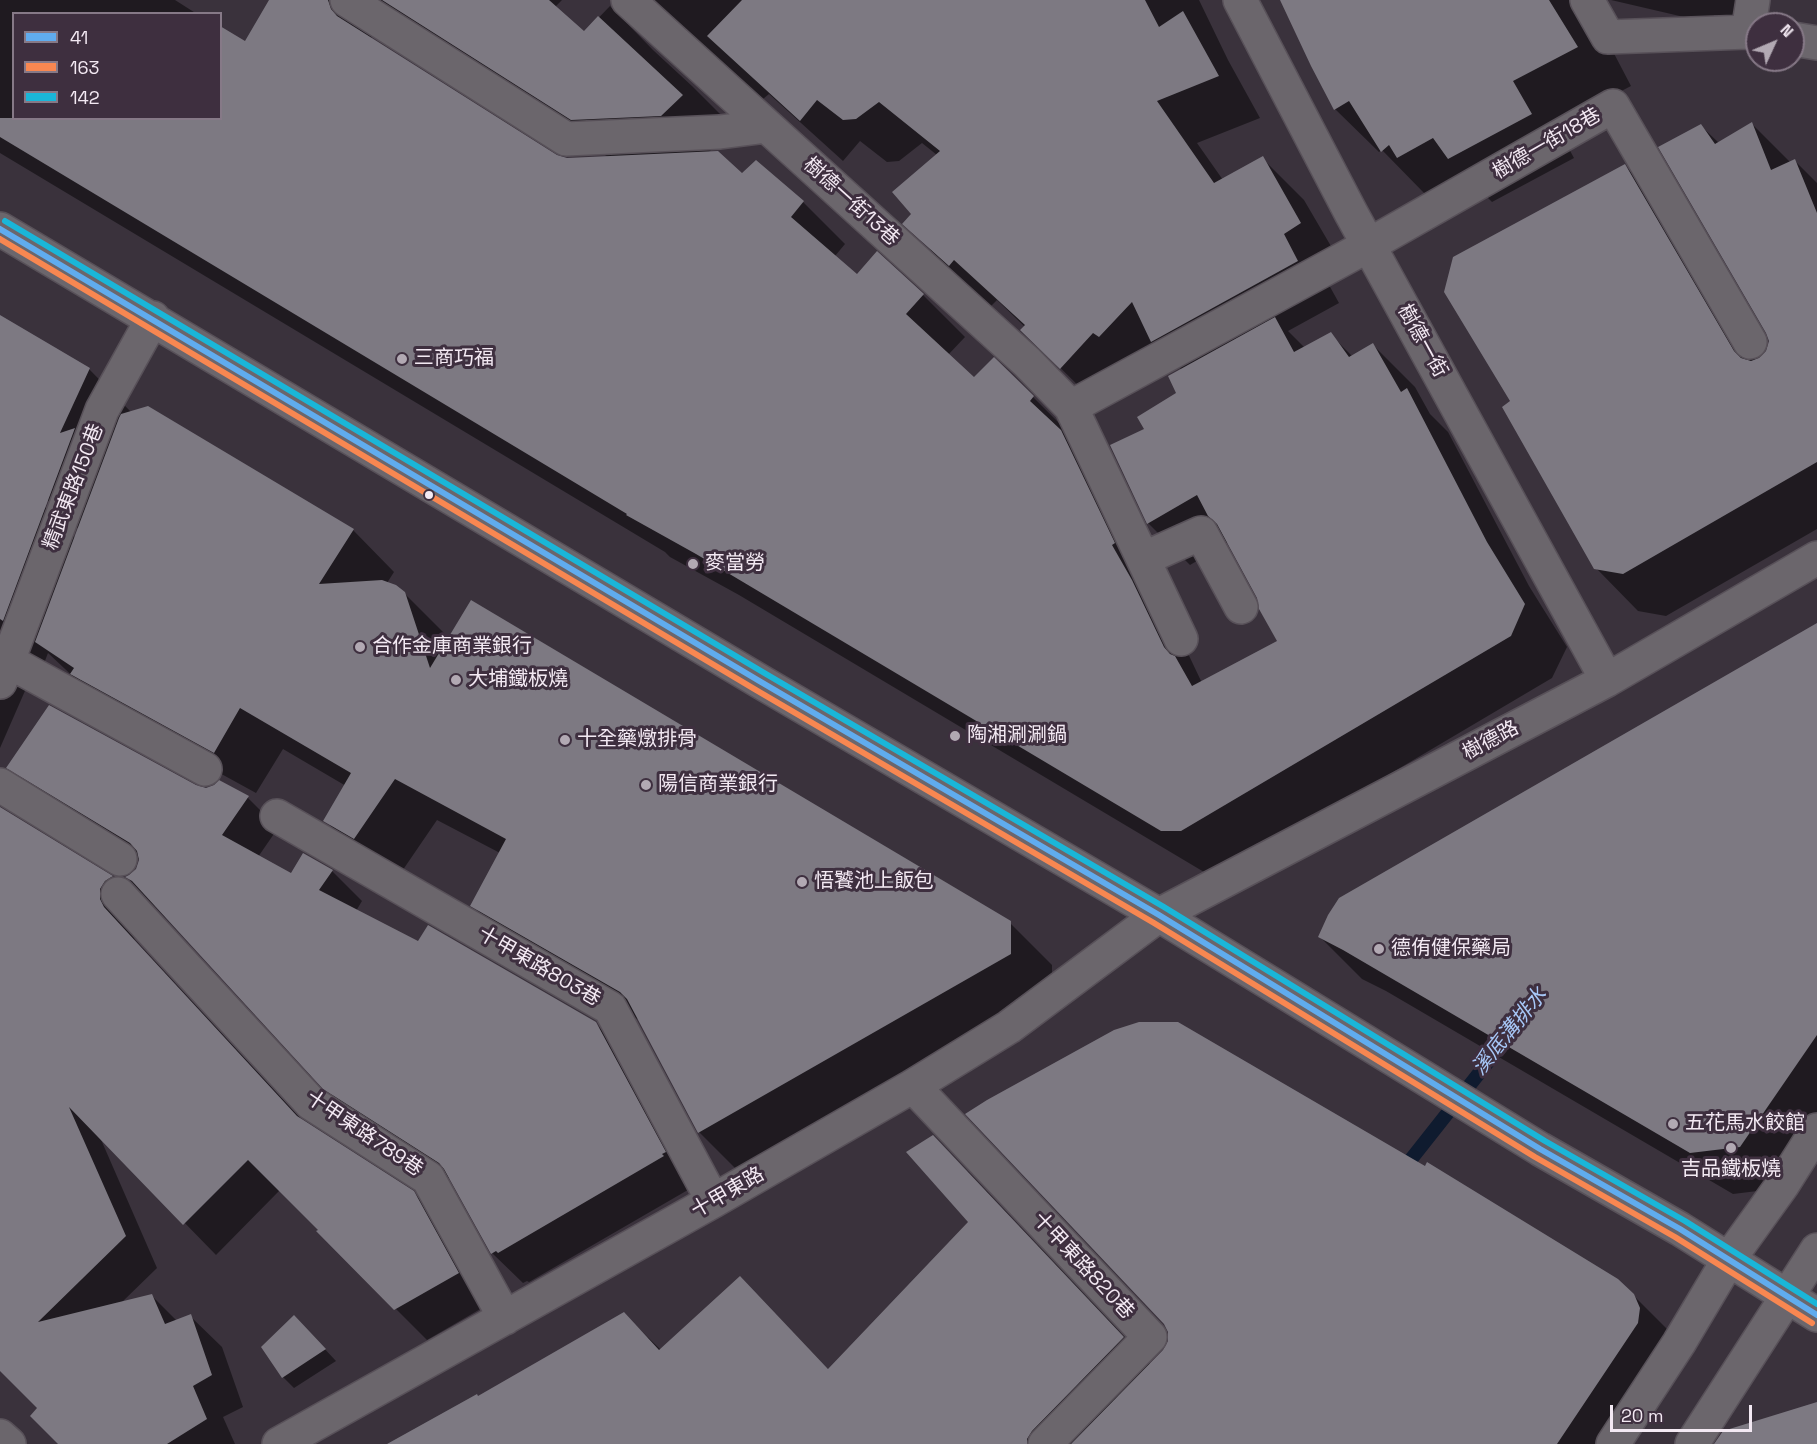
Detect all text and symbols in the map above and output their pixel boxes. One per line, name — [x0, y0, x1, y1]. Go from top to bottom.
legend — [12, 12, 222, 120]
north arrow — [1745, 12, 1805, 72]
text: N — [1776, 19, 1798, 42]
text: 41 — [70, 26, 88, 49]
text: 163 — [70, 56, 99, 79]
text: 142 — [70, 86, 100, 109]
street label: 樹德一街18巷 — [1489, 103, 1605, 185]
street label: 樹德一街13巷 — [798, 153, 904, 251]
street label: 樹德一街 — [1392, 300, 1452, 382]
place label: 三商巧福 — [414, 347, 494, 371]
marker: 三商巧福 — [395, 352, 409, 366]
street label: 精武東路150巷 — [39, 421, 109, 553]
unlabelled marker — [423, 489, 435, 501]
place label: 麥當勞 — [705, 552, 765, 576]
marker: 麥當勞 — [686, 557, 700, 571]
place label: 合作金庫商業銀行 — [372, 635, 532, 659]
marker: 合作金庫商業銀行 — [353, 640, 367, 654]
place label: 大埔鐵板燒 — [468, 668, 568, 692]
marker: 大埔鐵板燒 — [449, 673, 463, 687]
street label: 樹德路 — [1459, 716, 1523, 766]
place label: 陶湘涮涮鍋 — [967, 724, 1067, 748]
place label: 十全藥燉排骨 — [577, 728, 697, 752]
marker: 陶湘涮涮鍋 — [948, 729, 962, 743]
marker: 十全藥燉排骨 — [558, 733, 572, 747]
place label: 陽信商業銀行 — [658, 773, 778, 797]
marker: 陽信商業銀行 — [639, 778, 653, 792]
place label: 悟饕池上飯包 — [814, 870, 934, 894]
marker: 悟饕池上飯包 — [795, 875, 809, 889]
street label: 十甲東路803巷 — [474, 922, 604, 1012]
place label: 德侑健保藥局 — [1391, 937, 1511, 961]
marker: 德侑健保藥局 — [1372, 942, 1386, 956]
water label: 溪底溝排水 — [1467, 983, 1553, 1081]
street label: 十甲東路789巷 — [301, 1086, 427, 1182]
place label: 五花馬水餃館 — [1685, 1112, 1805, 1136]
marker: 五花馬水餃館 — [1666, 1117, 1680, 1131]
marker: 吉品鐵板燒 — [1724, 1141, 1738, 1155]
place label: 吉品鐵板燒 — [1681, 1158, 1781, 1182]
street label: 十甲東路 — [687, 1163, 769, 1223]
street label: 十甲東路820巷 — [1027, 1208, 1139, 1324]
scale bar — [1613, 1393, 1756, 1431]
text: 20 m — [1621, 1404, 1664, 1427]

